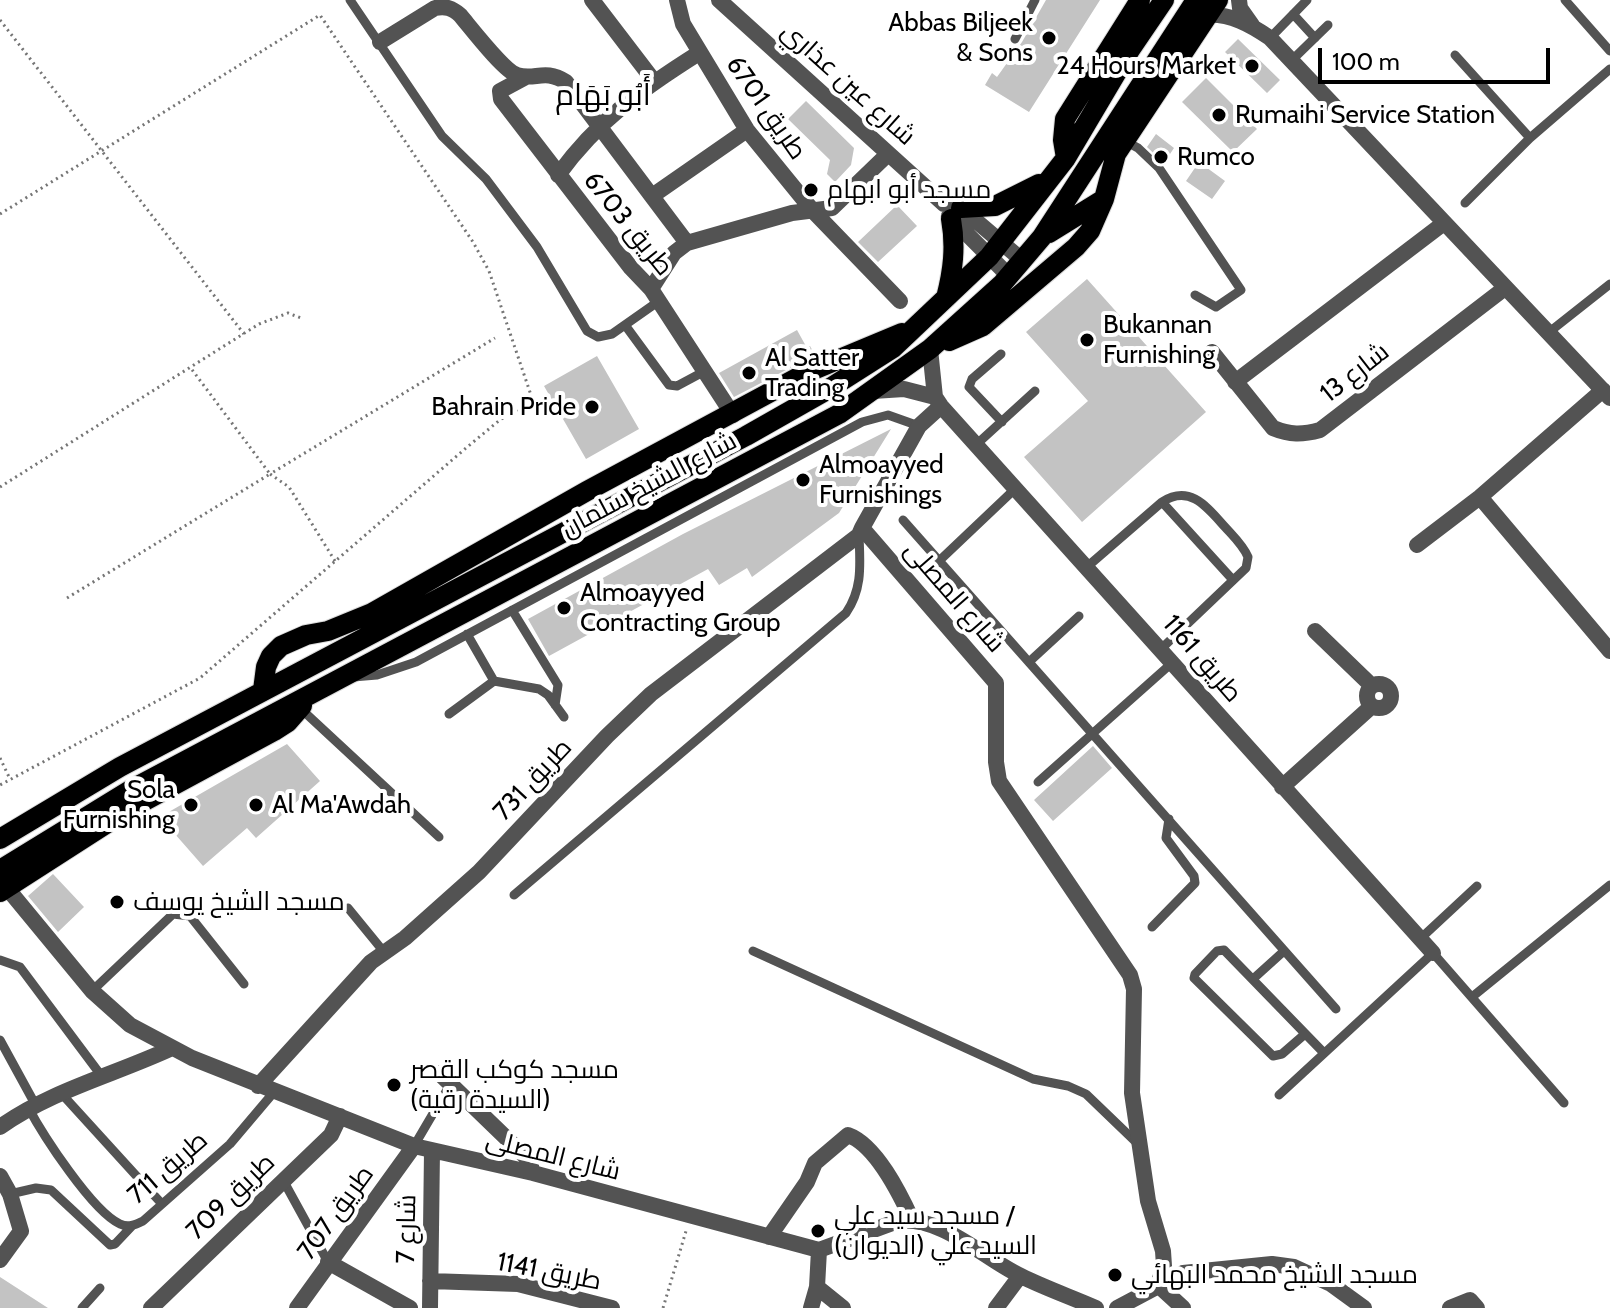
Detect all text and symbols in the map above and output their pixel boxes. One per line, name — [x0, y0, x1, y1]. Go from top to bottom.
place label: Abbas Biljeek & Sons — [888, 7, 1033, 68]
street label: شارع عين عذاري — [775, 16, 921, 152]
marker: Abbas Biljeek & Sons — [1040, 29, 1058, 47]
scale bar — [1322, 32, 1554, 82]
text: 100 m — [1332, 47, 1400, 76]
street label: طريق 6701 — [719, 50, 813, 166]
place label: 24 Hours Market — [1056, 50, 1236, 82]
marker: 24 Hours Market — [1243, 57, 1261, 75]
district label: أَبُو بَهَام — [555, 78, 651, 114]
place label: Rumaihi Service Station — [1235, 99, 1495, 131]
marker: Rumaihi Service Station — [1210, 106, 1228, 124]
place label: Rumco — [1177, 141, 1255, 173]
marker: Rumco — [1152, 148, 1170, 166]
street label: طريق 6703 — [577, 166, 679, 282]
place label: مسجد أبو ابهام — [827, 174, 991, 206]
marker: مسجد أبو ابهام — [802, 181, 820, 199]
place label: Bukannan Furnishing — [1103, 309, 1215, 370]
marker: Bukannan Furnishing — [1078, 331, 1096, 349]
street label: شارع 13 — [1314, 336, 1396, 410]
place label: Al Satter Trading — [765, 342, 859, 404]
marker: Al Satter Trading — [740, 364, 758, 382]
place label: Bahrain Pride — [431, 391, 576, 423]
marker: Bahrain Pride — [583, 398, 601, 416]
street label: شارع الشيخ سلمان — [556, 426, 742, 544]
place label: Almoayyed Furnishings — [819, 449, 944, 510]
marker: Almoayyed Furnishings — [794, 471, 812, 489]
street label: شارع المصلى — [897, 535, 1011, 659]
place label: Almoayyed Contracting Group — [580, 577, 781, 638]
marker: Almoayyed Contracting Group — [555, 599, 573, 617]
street label: طريق 1161 — [1156, 609, 1248, 709]
street label: طريق 731 — [487, 732, 579, 828]
place label: Sola Furnishing — [63, 774, 175, 836]
place label: Al Ma'Awdah — [272, 789, 411, 821]
marker: Sola Furnishing — [182, 796, 200, 814]
marker: Al Ma'Awdah — [247, 796, 265, 814]
place label: مسجد الشيخ يوسف — [133, 886, 345, 918]
marker: مسجد الشيخ يوسف — [108, 893, 126, 911]
place label: مسجد كوكب القصر (السيدة رقية) — [410, 1054, 619, 1116]
marker: مسجد كوكب القصر (السيدة رقية) — [385, 1076, 403, 1094]
street label: شارع المصلى — [483, 1124, 623, 1188]
street label: طريق 711 — [122, 1125, 214, 1211]
street label: طريق 709 — [180, 1147, 282, 1247]
street label: طريق 707 — [291, 1160, 381, 1266]
street label: شارع 7 — [391, 1194, 423, 1264]
place label: مسجد سيد علي / السيد علي (الديوان) — [834, 1200, 1037, 1262]
marker: مسجد سيد علي / السيد علي (الديوان) — [809, 1222, 827, 1240]
street label: طريق 1141 — [494, 1247, 604, 1297]
place label: مسجد الشيخ محمد البهائي — [1131, 1259, 1418, 1291]
marker: مسجد الشيخ محمد البهائي — [1106, 1266, 1124, 1284]

